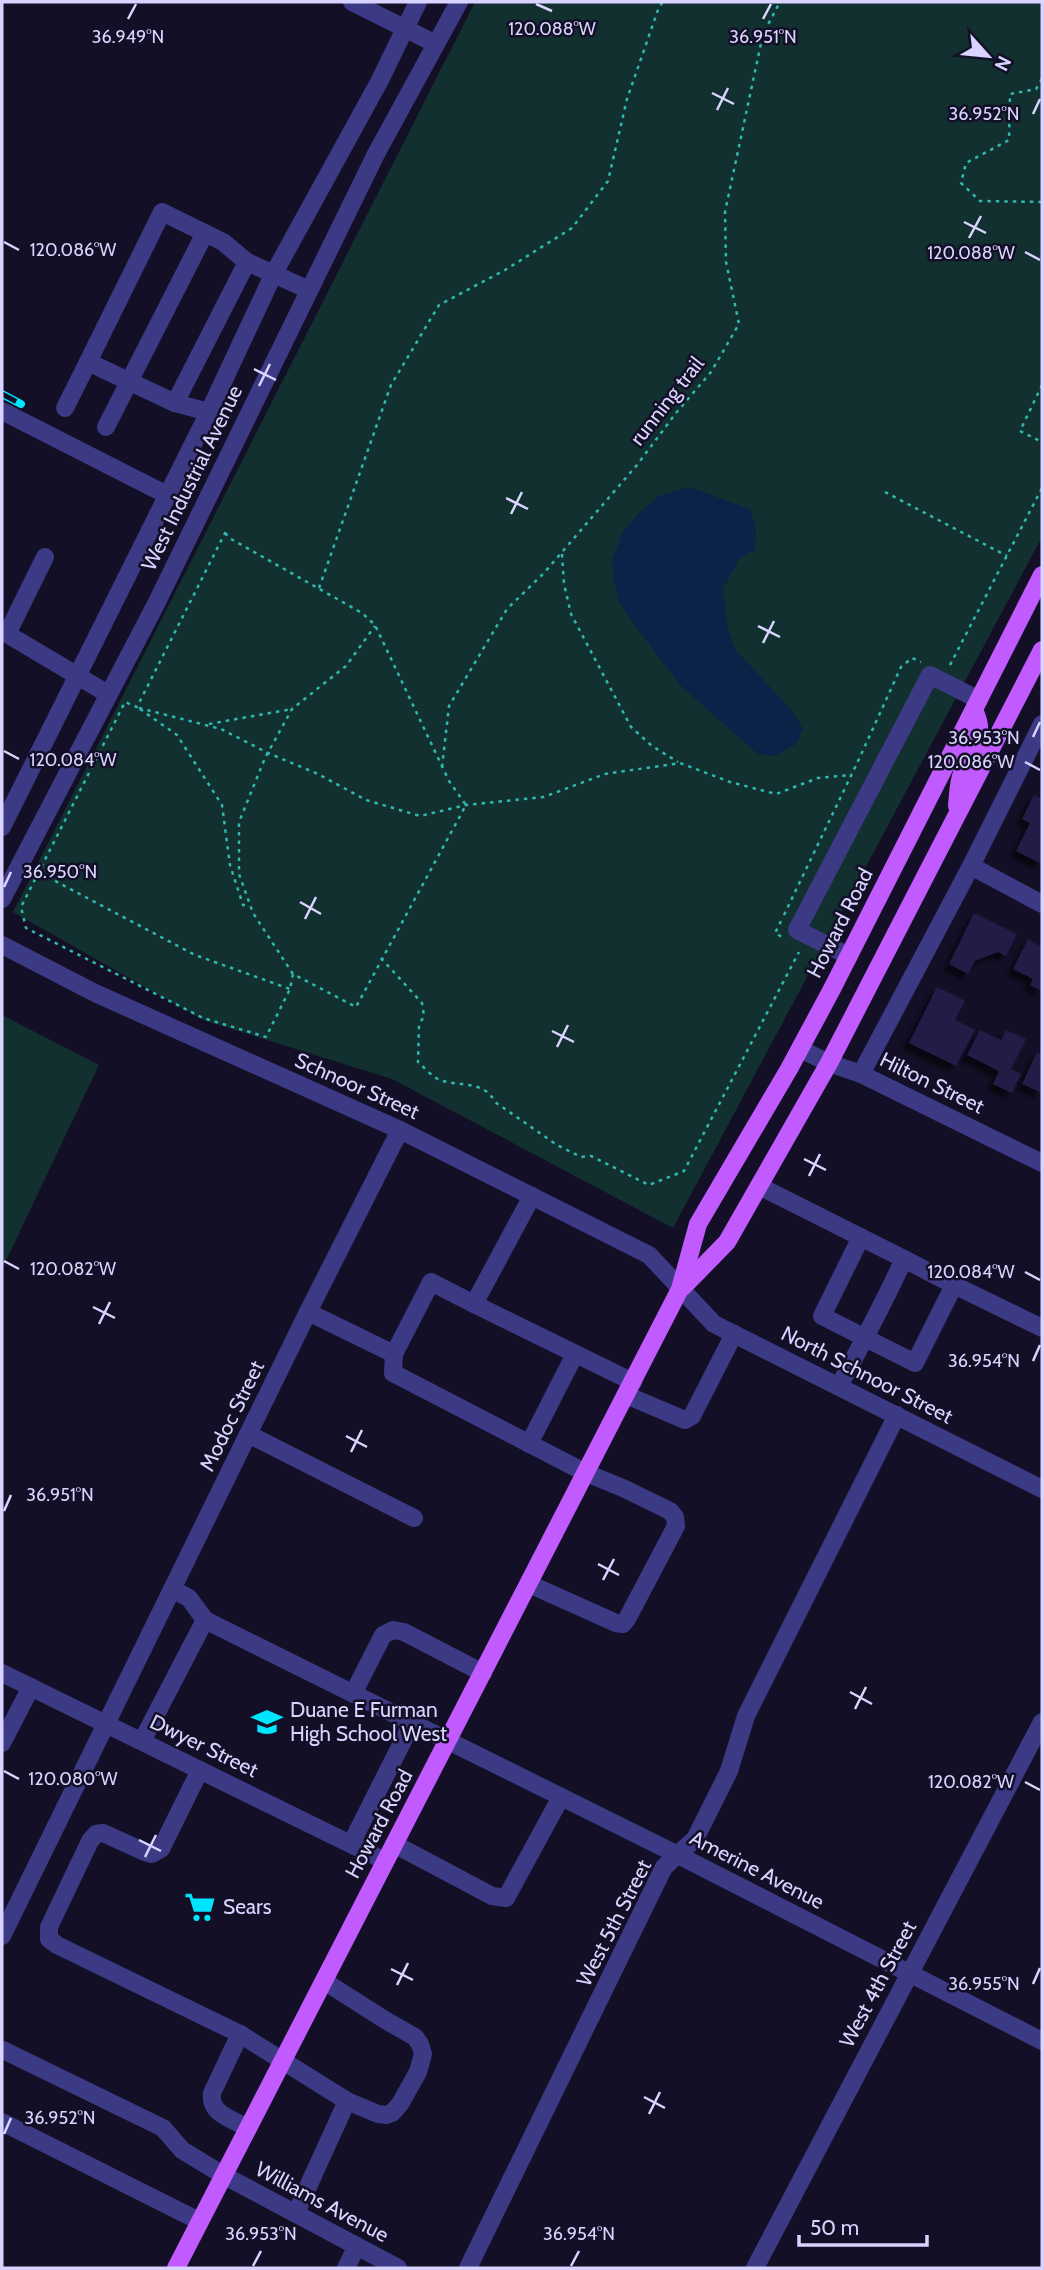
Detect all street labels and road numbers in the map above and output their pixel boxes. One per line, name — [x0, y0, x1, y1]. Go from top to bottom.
street label: running trail — [624, 351, 709, 450]
street label: West Industrial Avenue — [136, 381, 247, 575]
street label: Howard Road — [801, 864, 878, 982]
street label: Schnoor Street — [291, 1047, 423, 1124]
street label: Hilton Street — [876, 1047, 988, 1119]
street label: North Schnoor Street — [777, 1320, 957, 1429]
street label: Modoc Street — [194, 1356, 269, 1475]
street label: Dwyer Street — [146, 1709, 262, 1782]
street label: Howard Road — [339, 1765, 418, 1882]
street label: Amerine Avenue — [686, 1825, 829, 1914]
street label: West 5th Street — [571, 1855, 656, 1990]
street label: West 4th Street — [834, 1916, 921, 2051]
street label: Williams Avenue — [251, 2156, 393, 2247]

